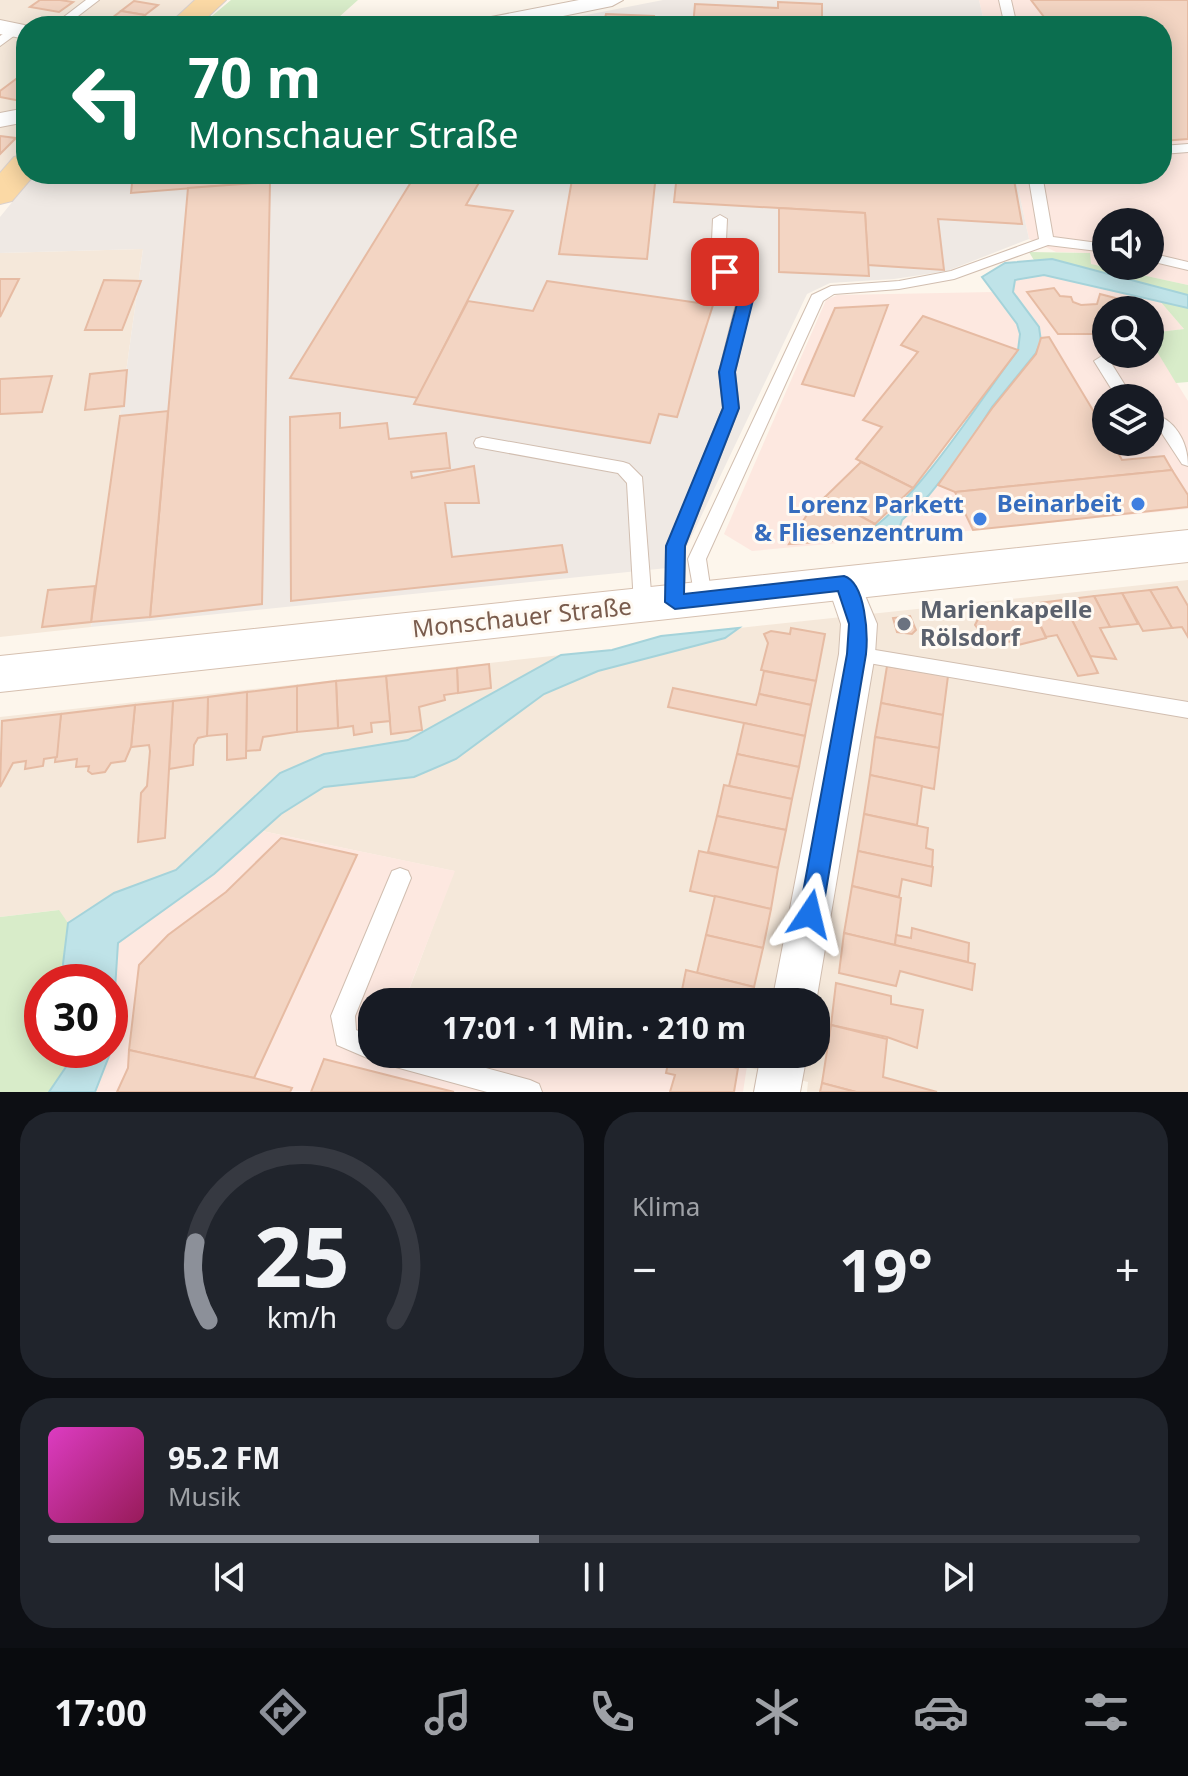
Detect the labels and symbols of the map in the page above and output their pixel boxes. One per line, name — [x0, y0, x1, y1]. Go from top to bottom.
pin — [691, 238, 759, 306]
place label: Beinarbeit — [997, 486, 1122, 519]
place label: Lorenz Parkett & Fliesenzentrum — [754, 487, 964, 548]
marker: Beinarbeit — [1129, 495, 1147, 513]
marker: Lorenz Parkett & Fliesenzentrum — [971, 510, 989, 528]
street label: Monschauer Straße — [411, 589, 633, 644]
place label: Marienkapelle Rölsdorf — [920, 592, 1092, 653]
marker: Marienkapelle Rölsdorf — [895, 615, 913, 633]
position arrow — [768, 872, 852, 956]
speed limit sign: 30 — [24, 964, 128, 1068]

